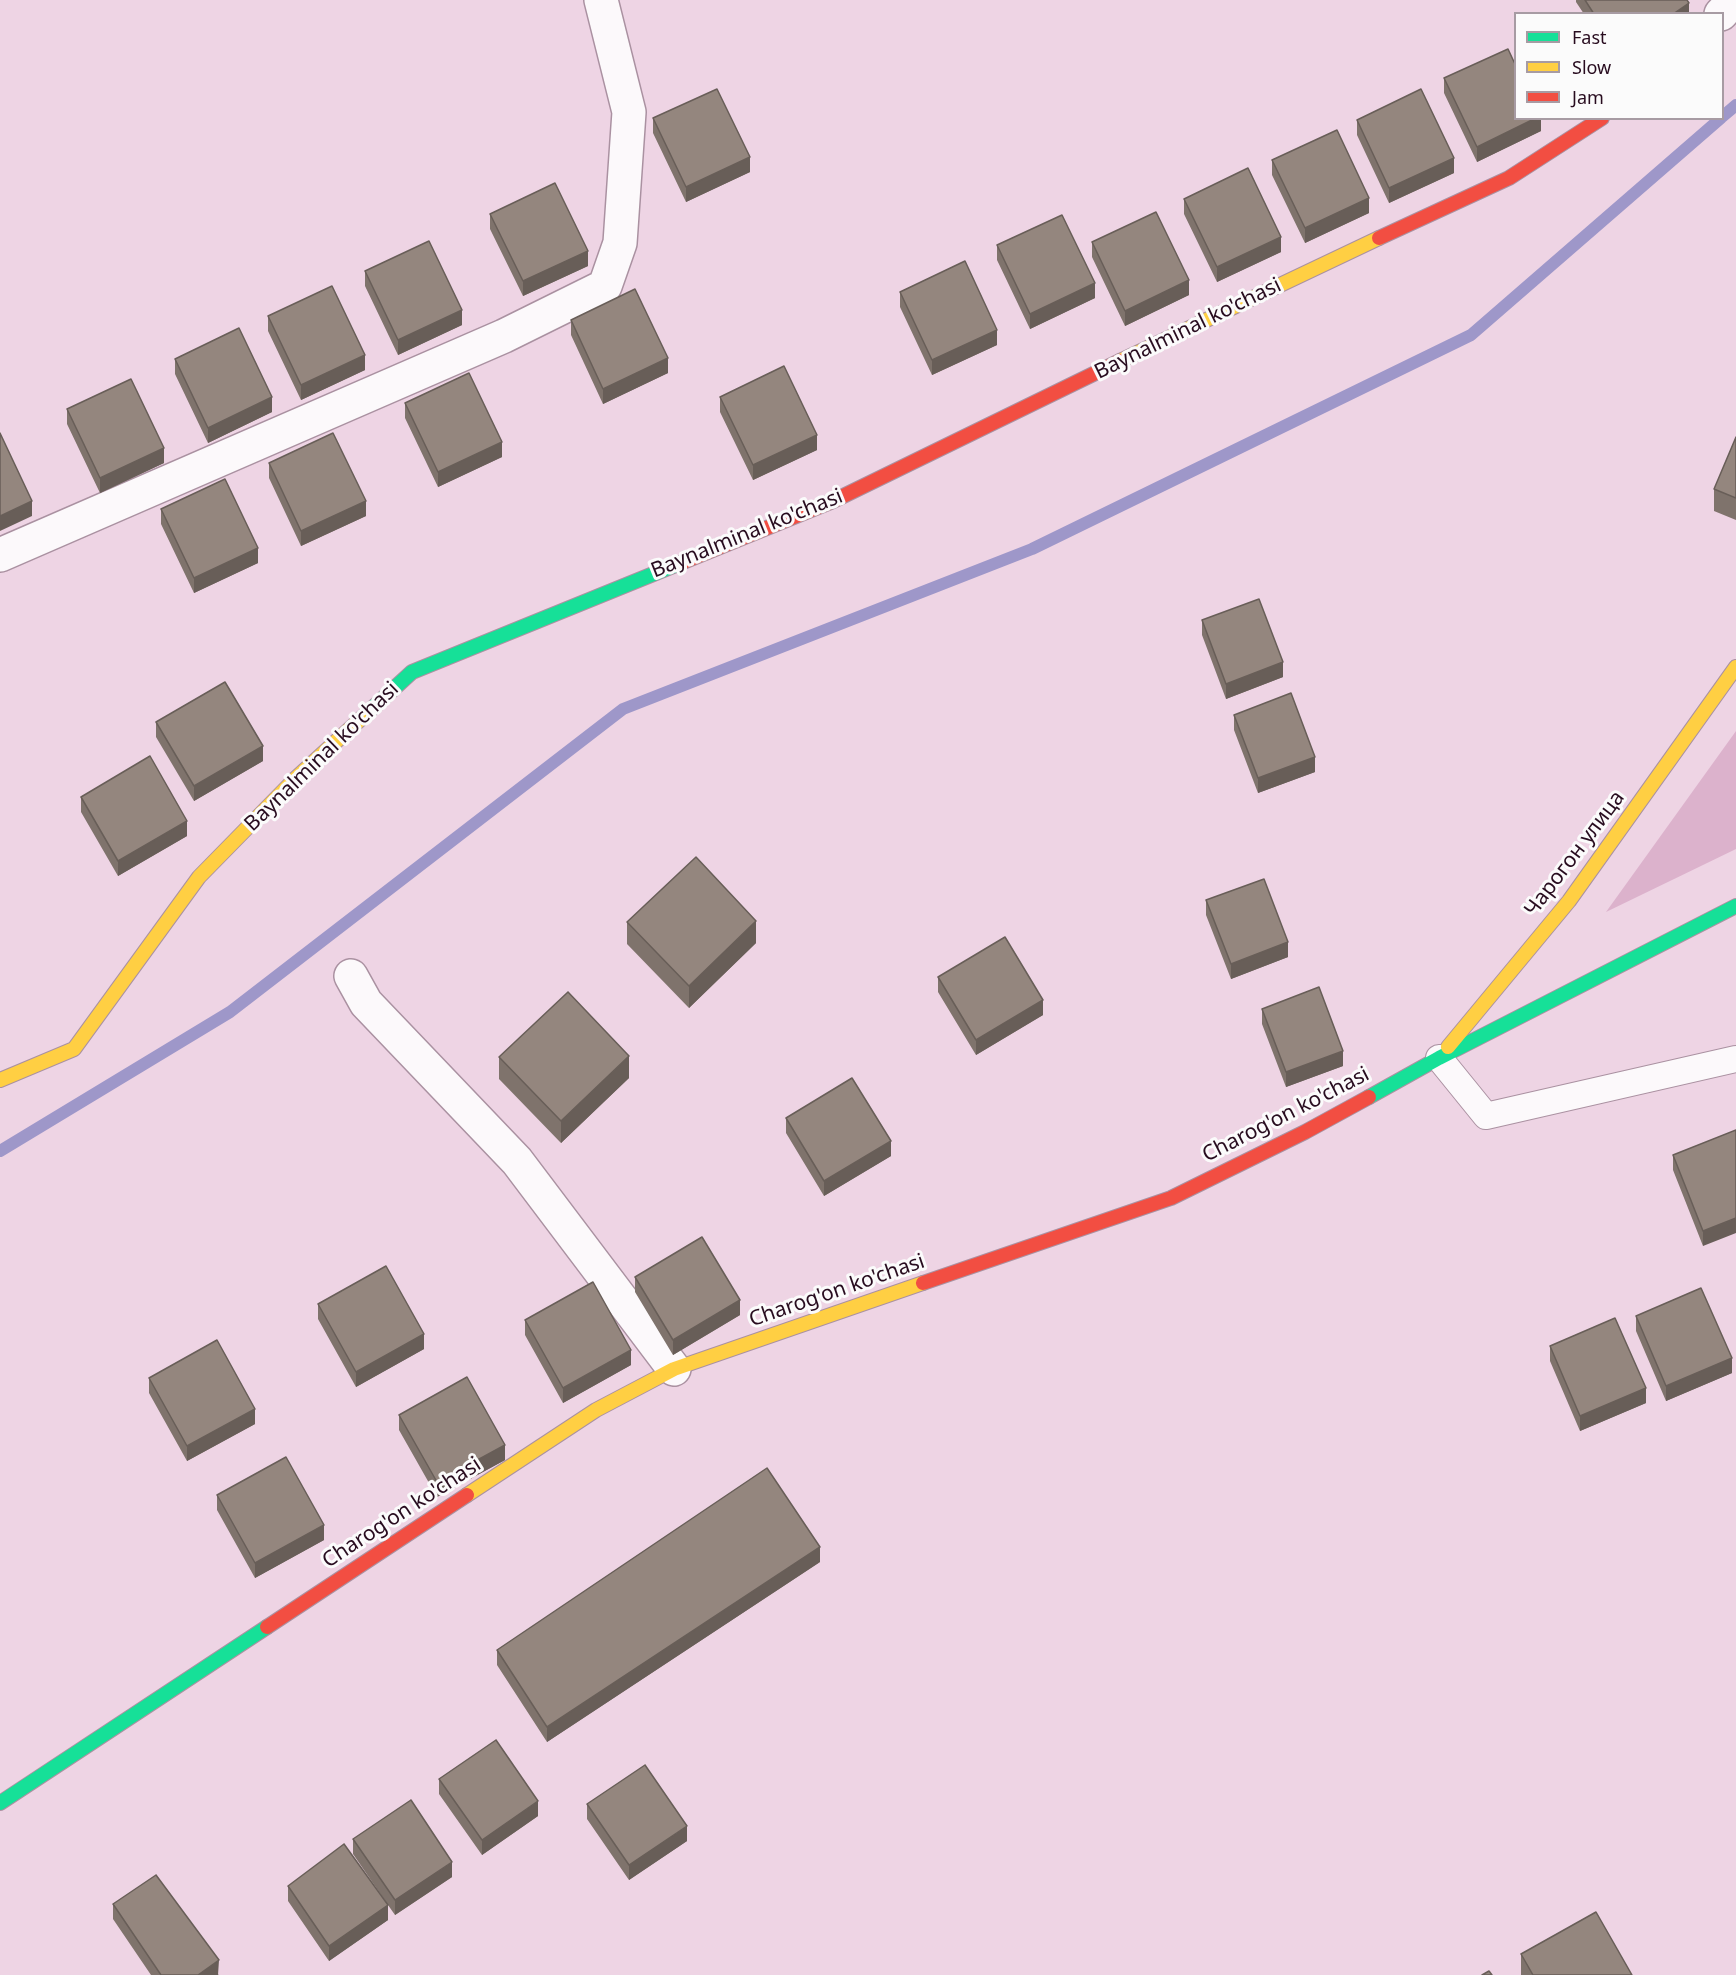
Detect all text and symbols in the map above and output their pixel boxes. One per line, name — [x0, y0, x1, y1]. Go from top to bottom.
legend — [1514, 12, 1724, 120]
text: Fast — [1572, 25, 1607, 49]
text: Slow — [1572, 55, 1611, 79]
text: Jam — [1572, 85, 1604, 109]
street label: Baynalminal ko'chasi — [1091, 273, 1285, 385]
street label: Baynalminal ko'chasi — [647, 484, 847, 584]
street label: Baynalminal ko'chasi — [240, 677, 404, 837]
street label: Чарогон улица — [1520, 786, 1630, 922]
street label: Charog'on ko'chasi — [1198, 1062, 1374, 1168]
street label: Charog'on ko'chasi — [746, 1249, 928, 1333]
street label: Charog'on ko'chasi — [318, 1452, 486, 1574]

